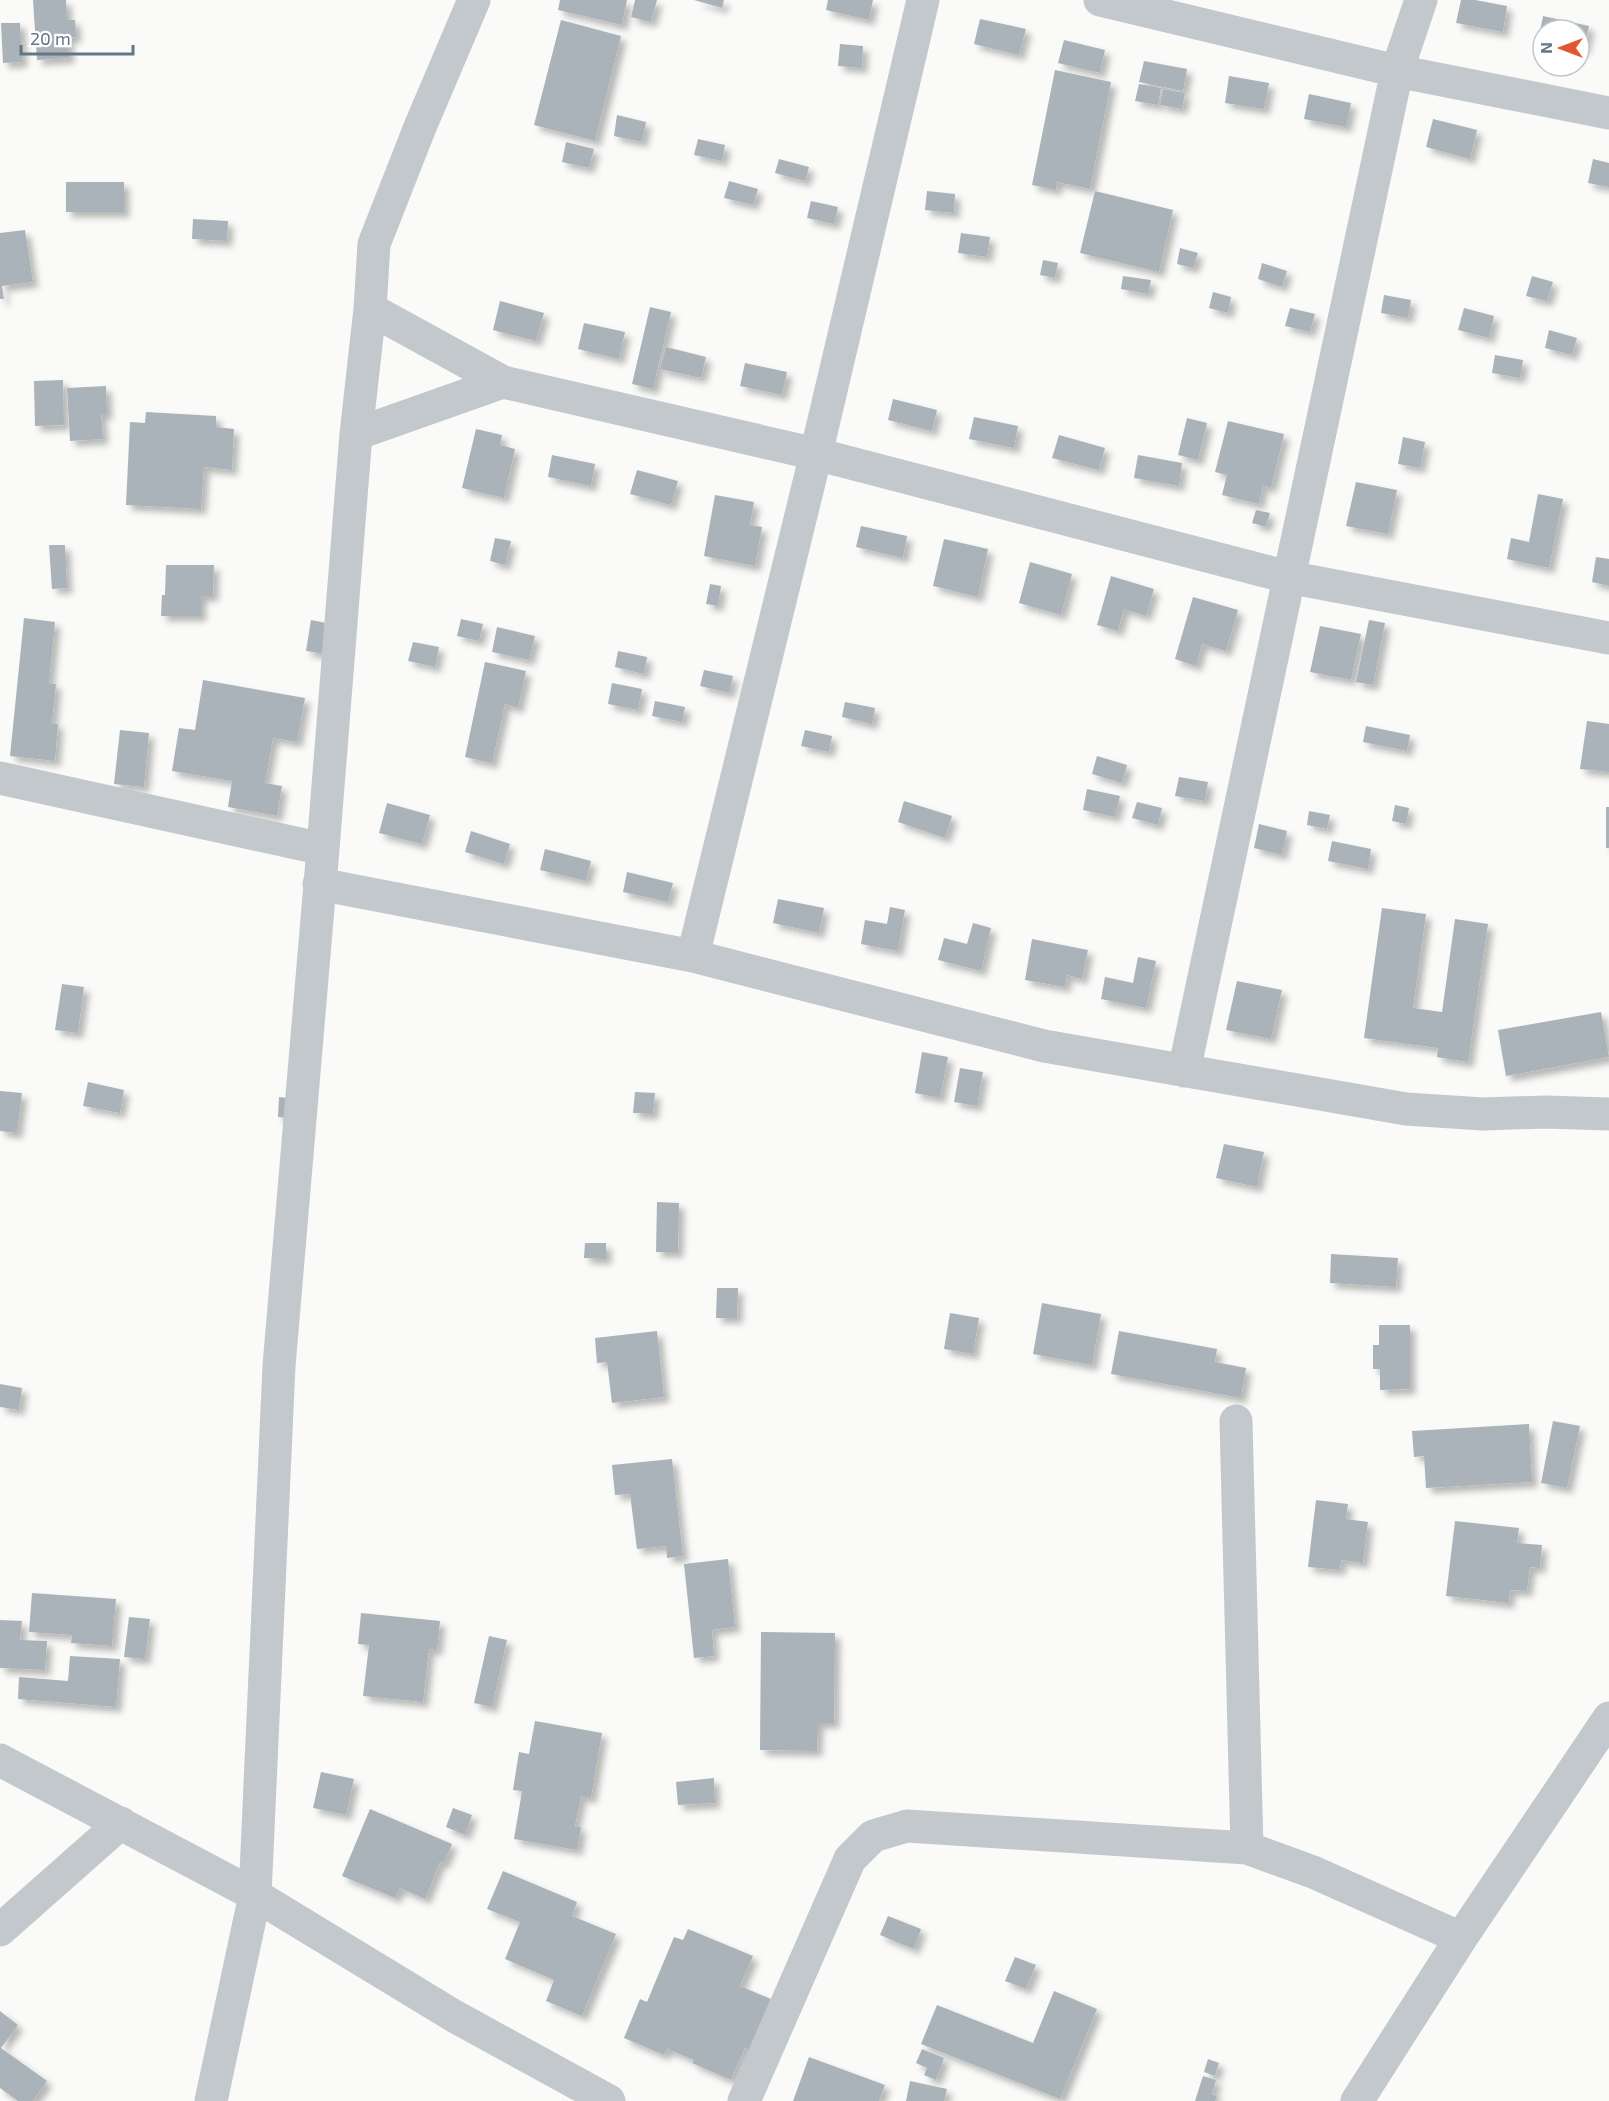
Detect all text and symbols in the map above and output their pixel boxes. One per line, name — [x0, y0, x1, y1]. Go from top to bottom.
scale bar — [21, 18, 134, 56]
north arrow — [1531, 18, 1591, 78]
text: 20 m — [30, 27, 71, 49]
text: N — [1536, 42, 1555, 54]

